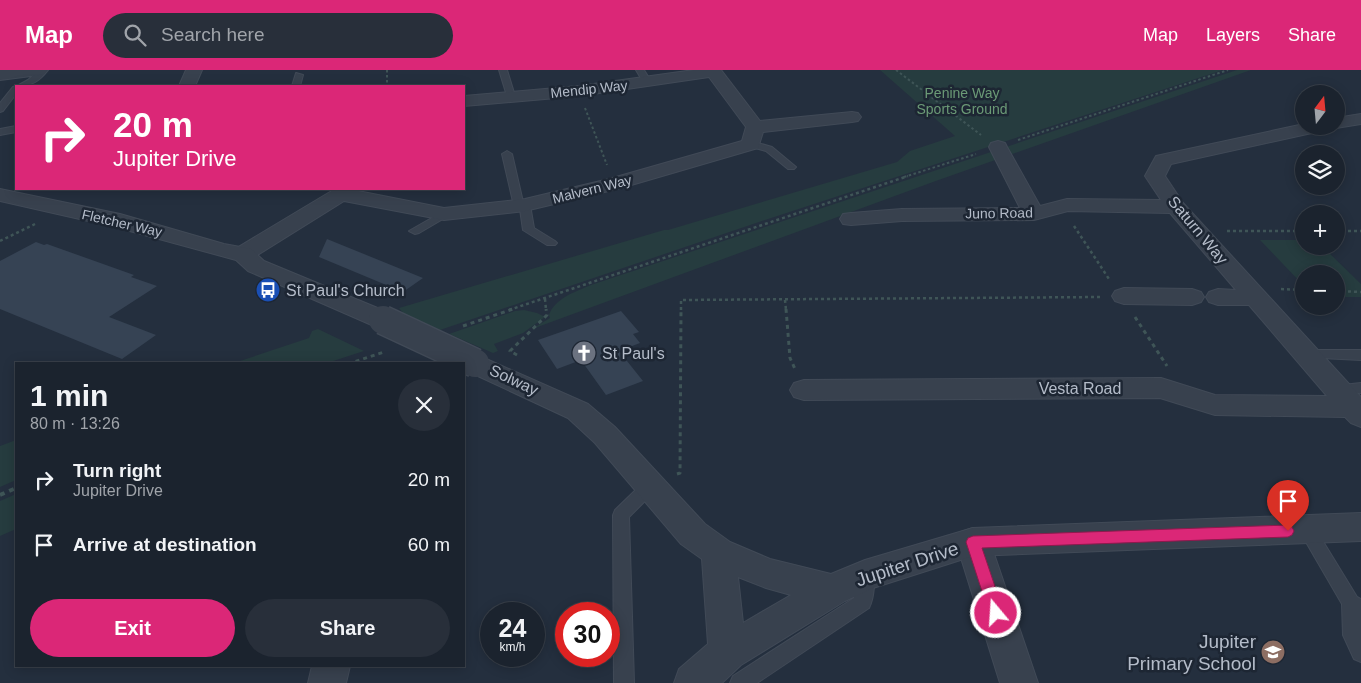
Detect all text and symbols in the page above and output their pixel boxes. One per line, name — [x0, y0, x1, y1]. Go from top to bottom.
search box — [103, 13, 453, 58]
text: Map — [25, 21, 73, 48]
icon: search — [121, 21, 149, 49]
text: Search here — [161, 24, 265, 45]
text: Map — [1143, 25, 1178, 45]
text: Layers — [1206, 25, 1260, 45]
text: Share — [1288, 25, 1336, 45]
street label: Mendip Way — [550, 77, 628, 101]
park label: Penine Way Sports Ground — [916, 85, 1008, 117]
north arrow — [1295, 85, 1345, 135]
map controls — [1295, 85, 1345, 315]
icon: right — [30, 105, 95, 170]
text: 20 m — [113, 105, 193, 144]
button: layers — [1295, 145, 1345, 195]
text: Jupiter Drive — [113, 146, 236, 171]
street label: Malvern Way — [551, 171, 633, 207]
street label: Saturn Way — [1165, 193, 1231, 267]
street label: Juno Road — [965, 204, 1033, 222]
button: + — [1295, 205, 1345, 255]
street label: Fletcher Way — [80, 206, 164, 240]
button: − — [1295, 265, 1345, 315]
bus stop icon: St Paul's Church — [255, 277, 281, 303]
place label: St Paul's Church — [286, 282, 405, 299]
church icon: St Paul's — [571, 340, 597, 366]
place label: St Paul's — [602, 345, 665, 362]
street label: Solway — [487, 361, 541, 399]
text: 1 min — [30, 379, 108, 412]
button: close — [398, 379, 450, 431]
street label: Vesta Road — [1039, 380, 1121, 397]
text: 80 m · 13:26 — [30, 415, 120, 432]
text: Turn right — [73, 460, 161, 481]
icon: right — [30, 466, 58, 494]
text: 20 m — [408, 469, 450, 490]
pin — [1267, 480, 1309, 531]
text: Jupiter Drive — [73, 482, 163, 499]
icon: arrive — [1274, 487, 1302, 515]
icon: arrive — [30, 531, 58, 559]
text: Arrive at destination — [73, 534, 257, 555]
text: 60 m — [408, 534, 450, 555]
street label: Jupiter Drive — [853, 538, 961, 590]
position arrow — [969, 586, 1021, 638]
button: Exit — [30, 599, 235, 657]
button: Share — [245, 599, 450, 657]
speed limit sign: 30 — [555, 602, 620, 667]
text: 24 — [499, 614, 526, 642]
place label: Jupiter Primary School — [1127, 631, 1257, 674]
school or university icon: Jupiter Primary School — [1260, 639, 1286, 665]
text: km/h — [499, 640, 526, 654]

